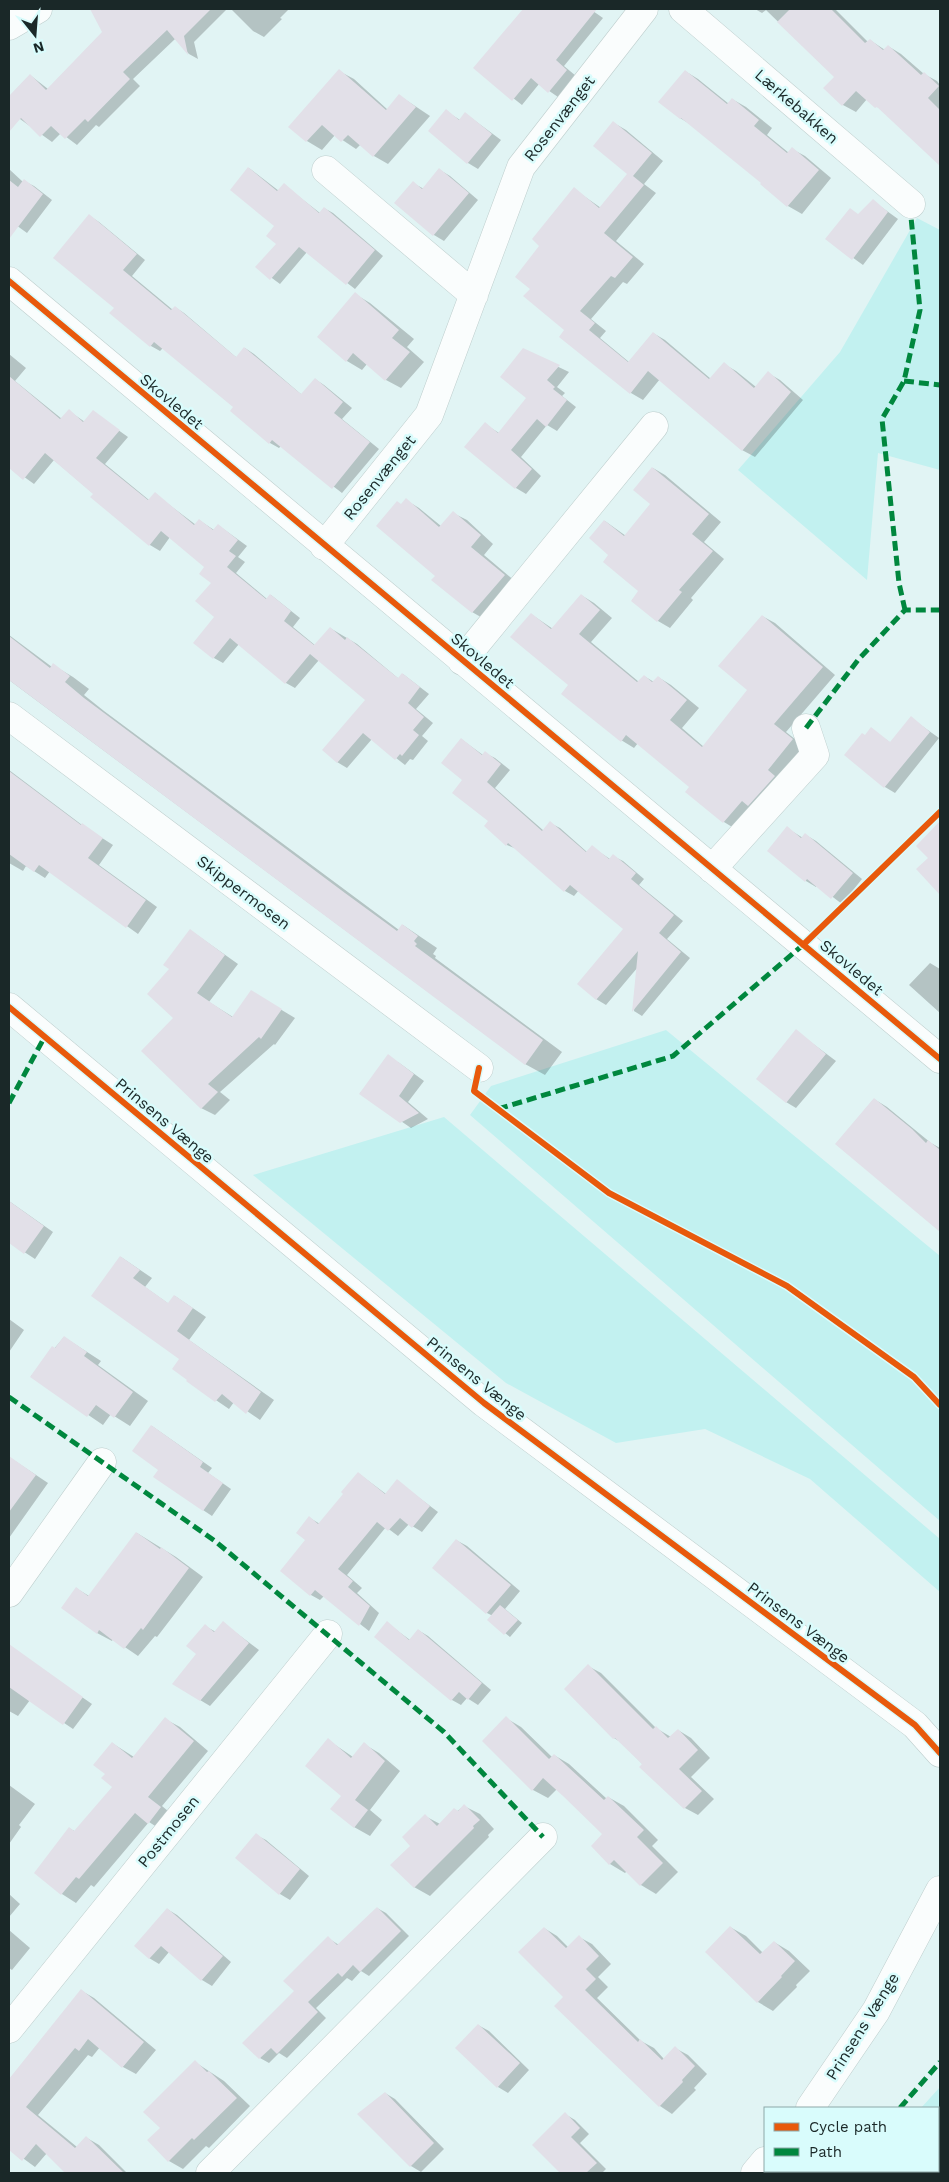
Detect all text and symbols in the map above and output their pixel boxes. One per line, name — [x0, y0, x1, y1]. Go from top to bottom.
north arrow — [10, 10, 60, 60]
text: N — [32, 38, 46, 57]
street label: Lærkebakken — [751, 65, 842, 148]
street label: Rosenvænget — [520, 71, 599, 165]
street label: Skovledet — [136, 369, 207, 434]
street label: Rosenvænget — [339, 431, 420, 524]
street label: Skovledet — [447, 628, 518, 693]
street label: Skippermosen — [193, 851, 294, 934]
street label: Skovledet — [816, 935, 887, 1000]
street label: Prinsens Vænge — [112, 1074, 218, 1167]
street label: Prinsens Vænge — [423, 1332, 530, 1424]
street label: Prinsens Vænge — [744, 1578, 853, 1667]
street label: Postmosen — [134, 1792, 203, 1871]
street label: Prinsens Vænge — [822, 1969, 903, 2083]
legend — [764, 2107, 939, 2172]
text: Cycle path — [809, 2118, 887, 2136]
text: Path — [809, 2143, 842, 2161]

